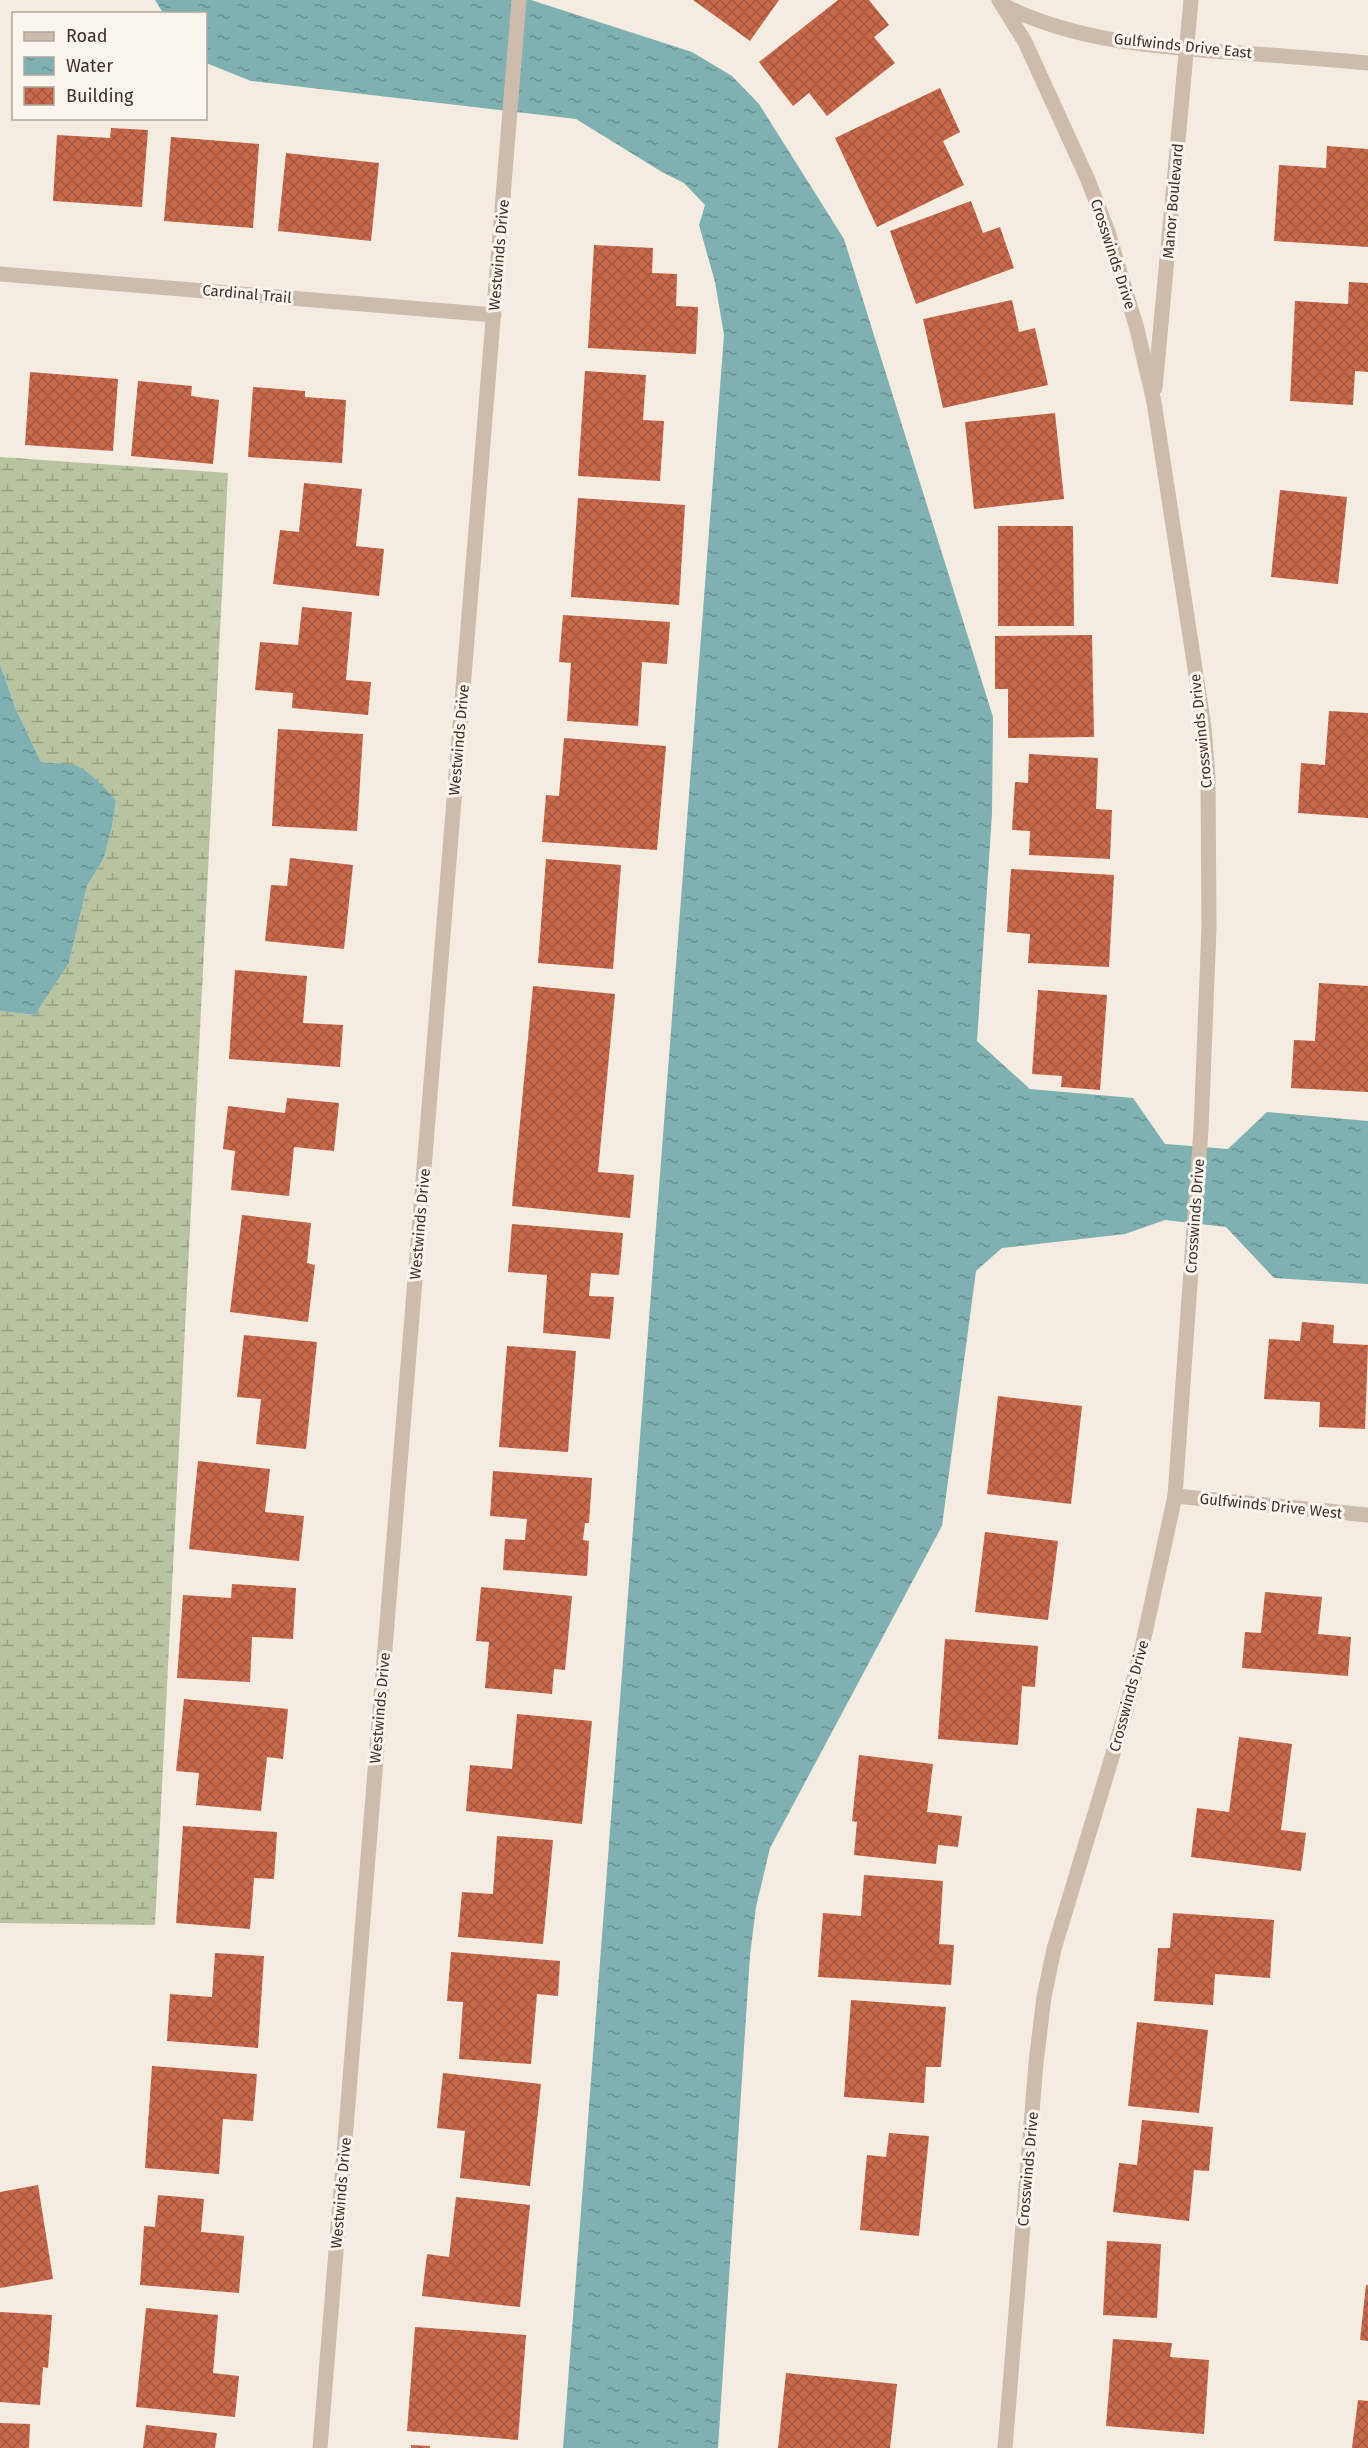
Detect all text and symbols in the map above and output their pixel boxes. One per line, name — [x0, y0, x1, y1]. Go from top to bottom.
legend — [12, 12, 207, 120]
text: Road — [66, 25, 108, 47]
street label: Gulfwinds Drive East — [1113, 30, 1254, 62]
text: Water — [66, 55, 113, 77]
text: Building — [66, 85, 134, 107]
street label: Manor Boulevard — [1159, 143, 1187, 259]
street label: Crosswinds Drive — [1087, 197, 1139, 311]
street label: Westwinds Drive — [485, 199, 513, 311]
street label: Cardinal Trail — [202, 281, 293, 307]
street label: Crosswinds Drive — [1186, 673, 1216, 789]
street label: Westwinds Drive — [445, 684, 473, 796]
street label: Crosswinds Drive — [1182, 1158, 1208, 1274]
street label: Westwinds Drive — [406, 1168, 434, 1280]
street label: Gulfwinds Drive West — [1199, 1490, 1344, 1523]
street label: Crosswinds Drive — [1105, 1638, 1153, 1754]
street label: Westwinds Drive — [366, 1652, 394, 1764]
street label: Crosswinds Drive — [1014, 2111, 1042, 2227]
street label: Westwinds Drive — [327, 2137, 355, 2249]

